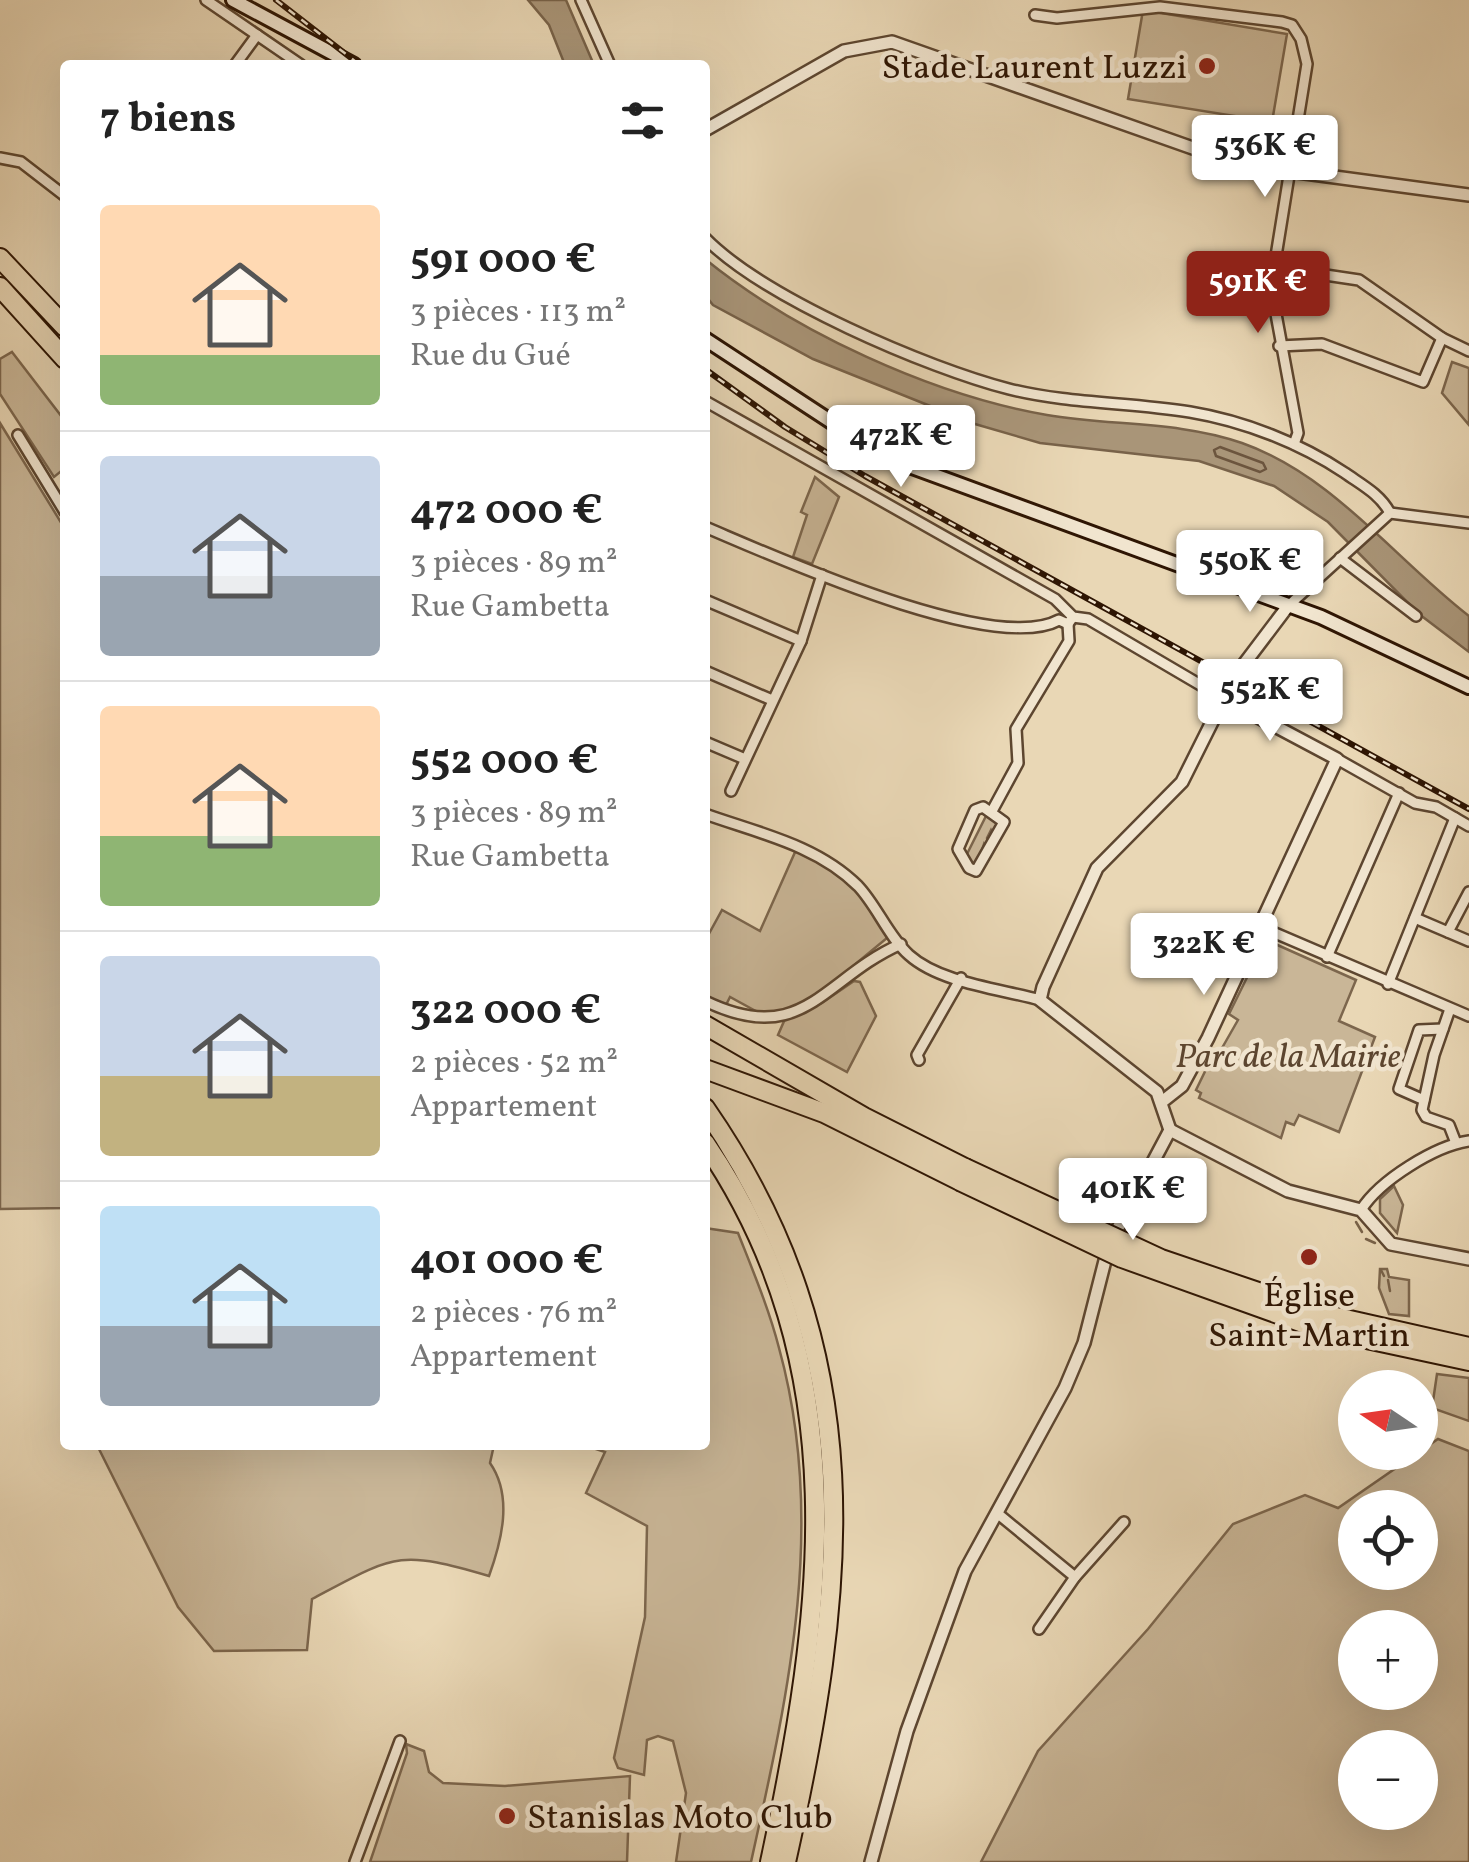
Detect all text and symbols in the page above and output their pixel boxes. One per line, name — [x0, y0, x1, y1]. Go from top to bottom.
place label: Stade Laurent Luzzi — [881, 45, 1187, 93]
marker: Stade Laurent Luzzi — [1196, 55, 1218, 77]
text: 7 biens — [100, 91, 236, 150]
icon: filters — [615, 93, 670, 148]
pin: 536K € — [1184, 115, 1346, 200]
text: 536K € — [1214, 125, 1316, 169]
text: 591 000 € — [410, 232, 596, 291]
icon: home — [180, 245, 300, 365]
pin: 591K € — [1177, 251, 1339, 336]
text: 591K € — [1209, 261, 1307, 305]
text: 3 pièces · 113 m² — [410, 291, 626, 335]
text: Rue du Gué — [410, 335, 571, 379]
pin: 472K € — [820, 405, 982, 490]
text: 472K € — [849, 415, 953, 459]
text: 472 000 € — [410, 483, 603, 542]
icon: home — [180, 496, 300, 616]
pin: 550K € — [1169, 530, 1331, 615]
text: 550K € — [1198, 540, 1302, 584]
text: 3 pièces · 89 m² — [410, 542, 618, 586]
text: Rue Gambetta — [410, 586, 610, 630]
pin: 552K € — [1189, 659, 1351, 744]
text: 552K € — [1220, 669, 1320, 713]
text: 552 000 € — [410, 733, 598, 792]
icon: home — [180, 746, 300, 866]
text: 3 pièces · 89 m² — [410, 792, 618, 836]
text: Rue Gambetta — [410, 836, 610, 880]
pin: 322K € — [1123, 913, 1285, 998]
text: 322K € — [1153, 923, 1255, 967]
text: 322 000 € — [410, 983, 601, 1042]
icon: home — [180, 996, 300, 1116]
park label: Parc de la Mairie — [1176, 1034, 1401, 1082]
text: 2 pièces · 52 m² — [410, 1042, 618, 1086]
text: Appartement — [410, 1086, 597, 1130]
pin: 401K € — [1052, 1158, 1214, 1243]
text: 401K € — [1081, 1168, 1185, 1212]
text: 401 000 € — [410, 1233, 604, 1292]
icon: home — [180, 1246, 300, 1366]
marker: Église Saint-Martin — [1298, 1246, 1320, 1268]
place label: Église Saint-Martin — [1208, 1273, 1410, 1361]
text: 2 pièces · 76 m² — [410, 1292, 617, 1336]
text: Appartement — [410, 1336, 597, 1380]
north arrow — [1338, 1370, 1438, 1470]
map controls — [1338, 1370, 1438, 1830]
button: locate — [1338, 1490, 1438, 1590]
button: + — [1338, 1610, 1438, 1710]
button: − — [1338, 1730, 1438, 1830]
place label: Stanislas Moto Club — [527, 1795, 833, 1843]
marker: Stanislas Moto Club — [496, 1805, 518, 1827]

